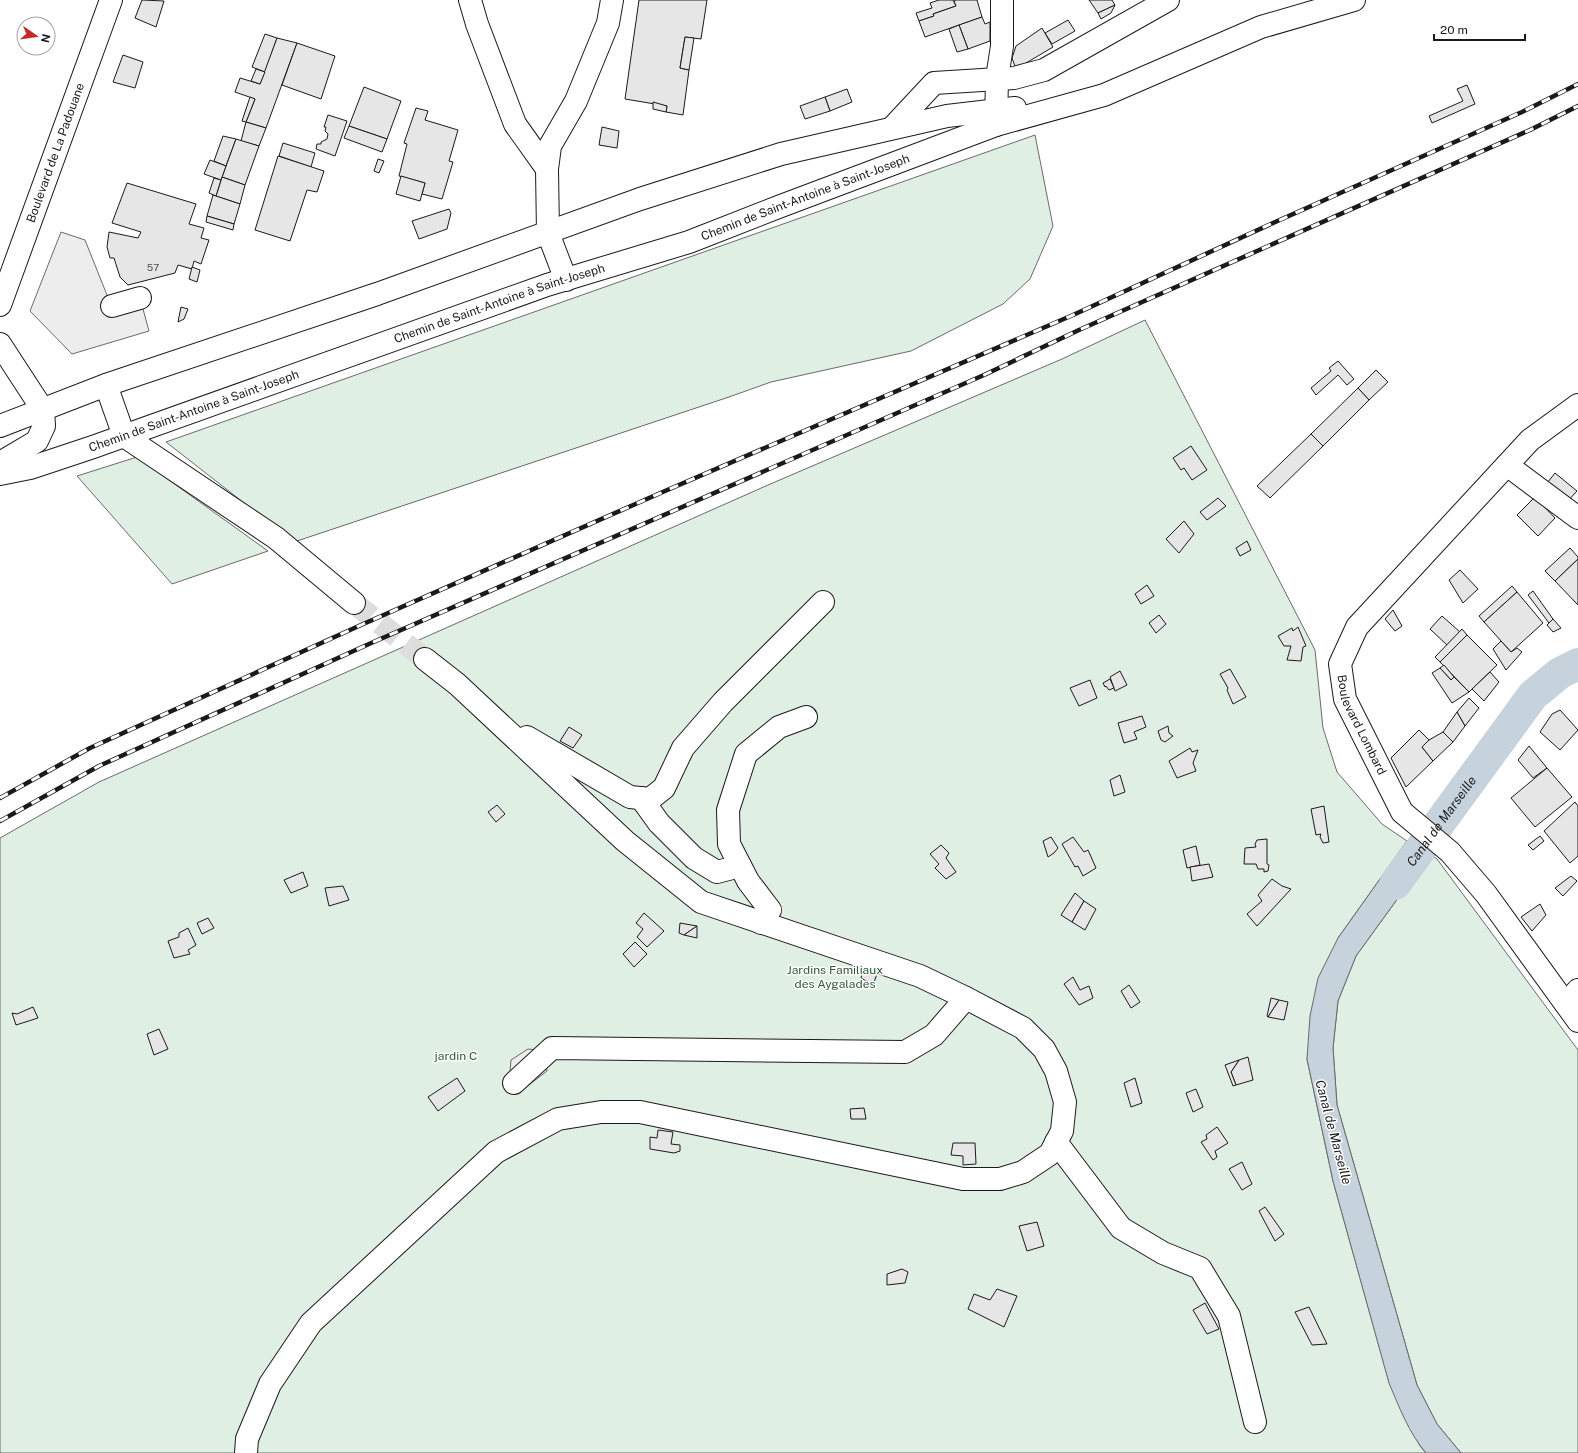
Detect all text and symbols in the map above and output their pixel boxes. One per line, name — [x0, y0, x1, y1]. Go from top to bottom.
north arrow — [16, 16, 56, 56]
scale bar — [1434, 16, 1525, 42]
text: 20 m — [1440, 23, 1468, 37]
text: N — [39, 33, 53, 44]
street label: Boulevard de La Padouane — [24, 81, 87, 225]
street label: Chemin de Saint-Antoine à Saint-Joseph — [699, 151, 912, 244]
house number: 57 — [147, 261, 159, 273]
street label: Chemin de Saint-Antoine à Saint-Joseph — [392, 261, 607, 346]
street label: Chemin de Saint-Antoine à Saint-Joseph — [87, 367, 301, 455]
street label: Boulevard Lombard — [1335, 674, 1389, 777]
water label: Canal de Marseille — [1403, 773, 1479, 869]
park label: Jardins Familiaux des Aygalades — [787, 963, 883, 991]
park label: jardin C — [434, 1049, 477, 1063]
water label: Canal de Marseille — [1312, 1078, 1355, 1186]

